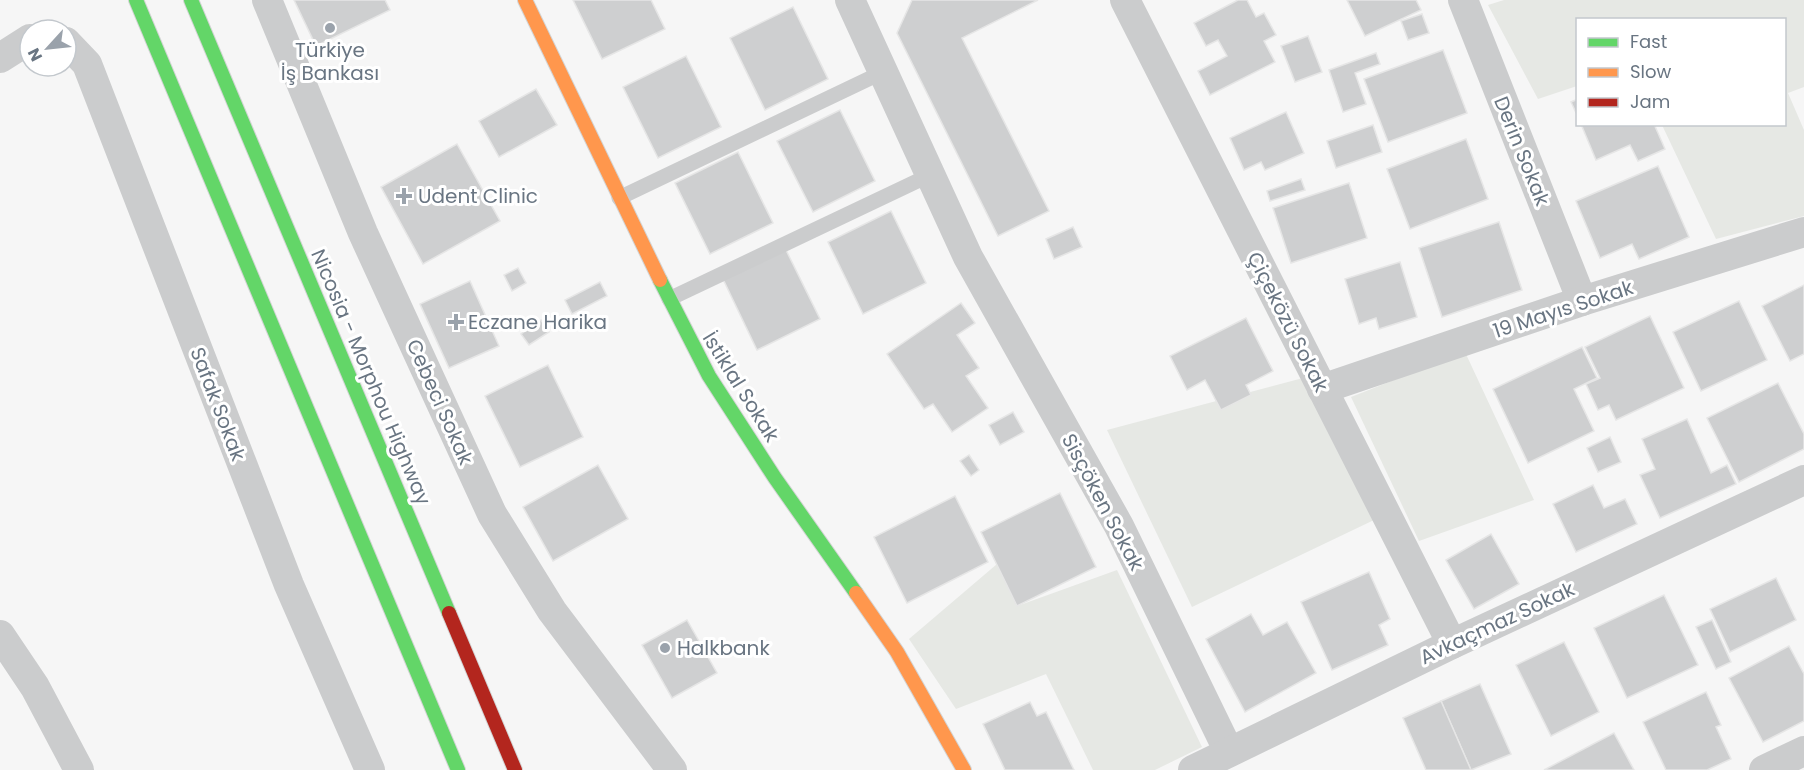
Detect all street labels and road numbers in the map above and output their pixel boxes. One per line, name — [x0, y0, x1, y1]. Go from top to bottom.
street label: Derin Sokak — [1487, 92, 1557, 211]
street label: Nicosia - Morphou Highway — [304, 245, 438, 509]
street label: Çiçeközü Sokak — [1241, 247, 1336, 398]
street label: 19 Mayıs Sokak — [1489, 273, 1637, 345]
street label: İstiklal Sokak — [696, 326, 786, 448]
street label: Cebeci Sokak — [400, 335, 480, 470]
street label: Safak Sokak — [183, 343, 253, 466]
street label: Sisçöken Sokak — [1055, 429, 1151, 576]
street label: Avkaçmaz Sokak — [1415, 575, 1580, 671]

